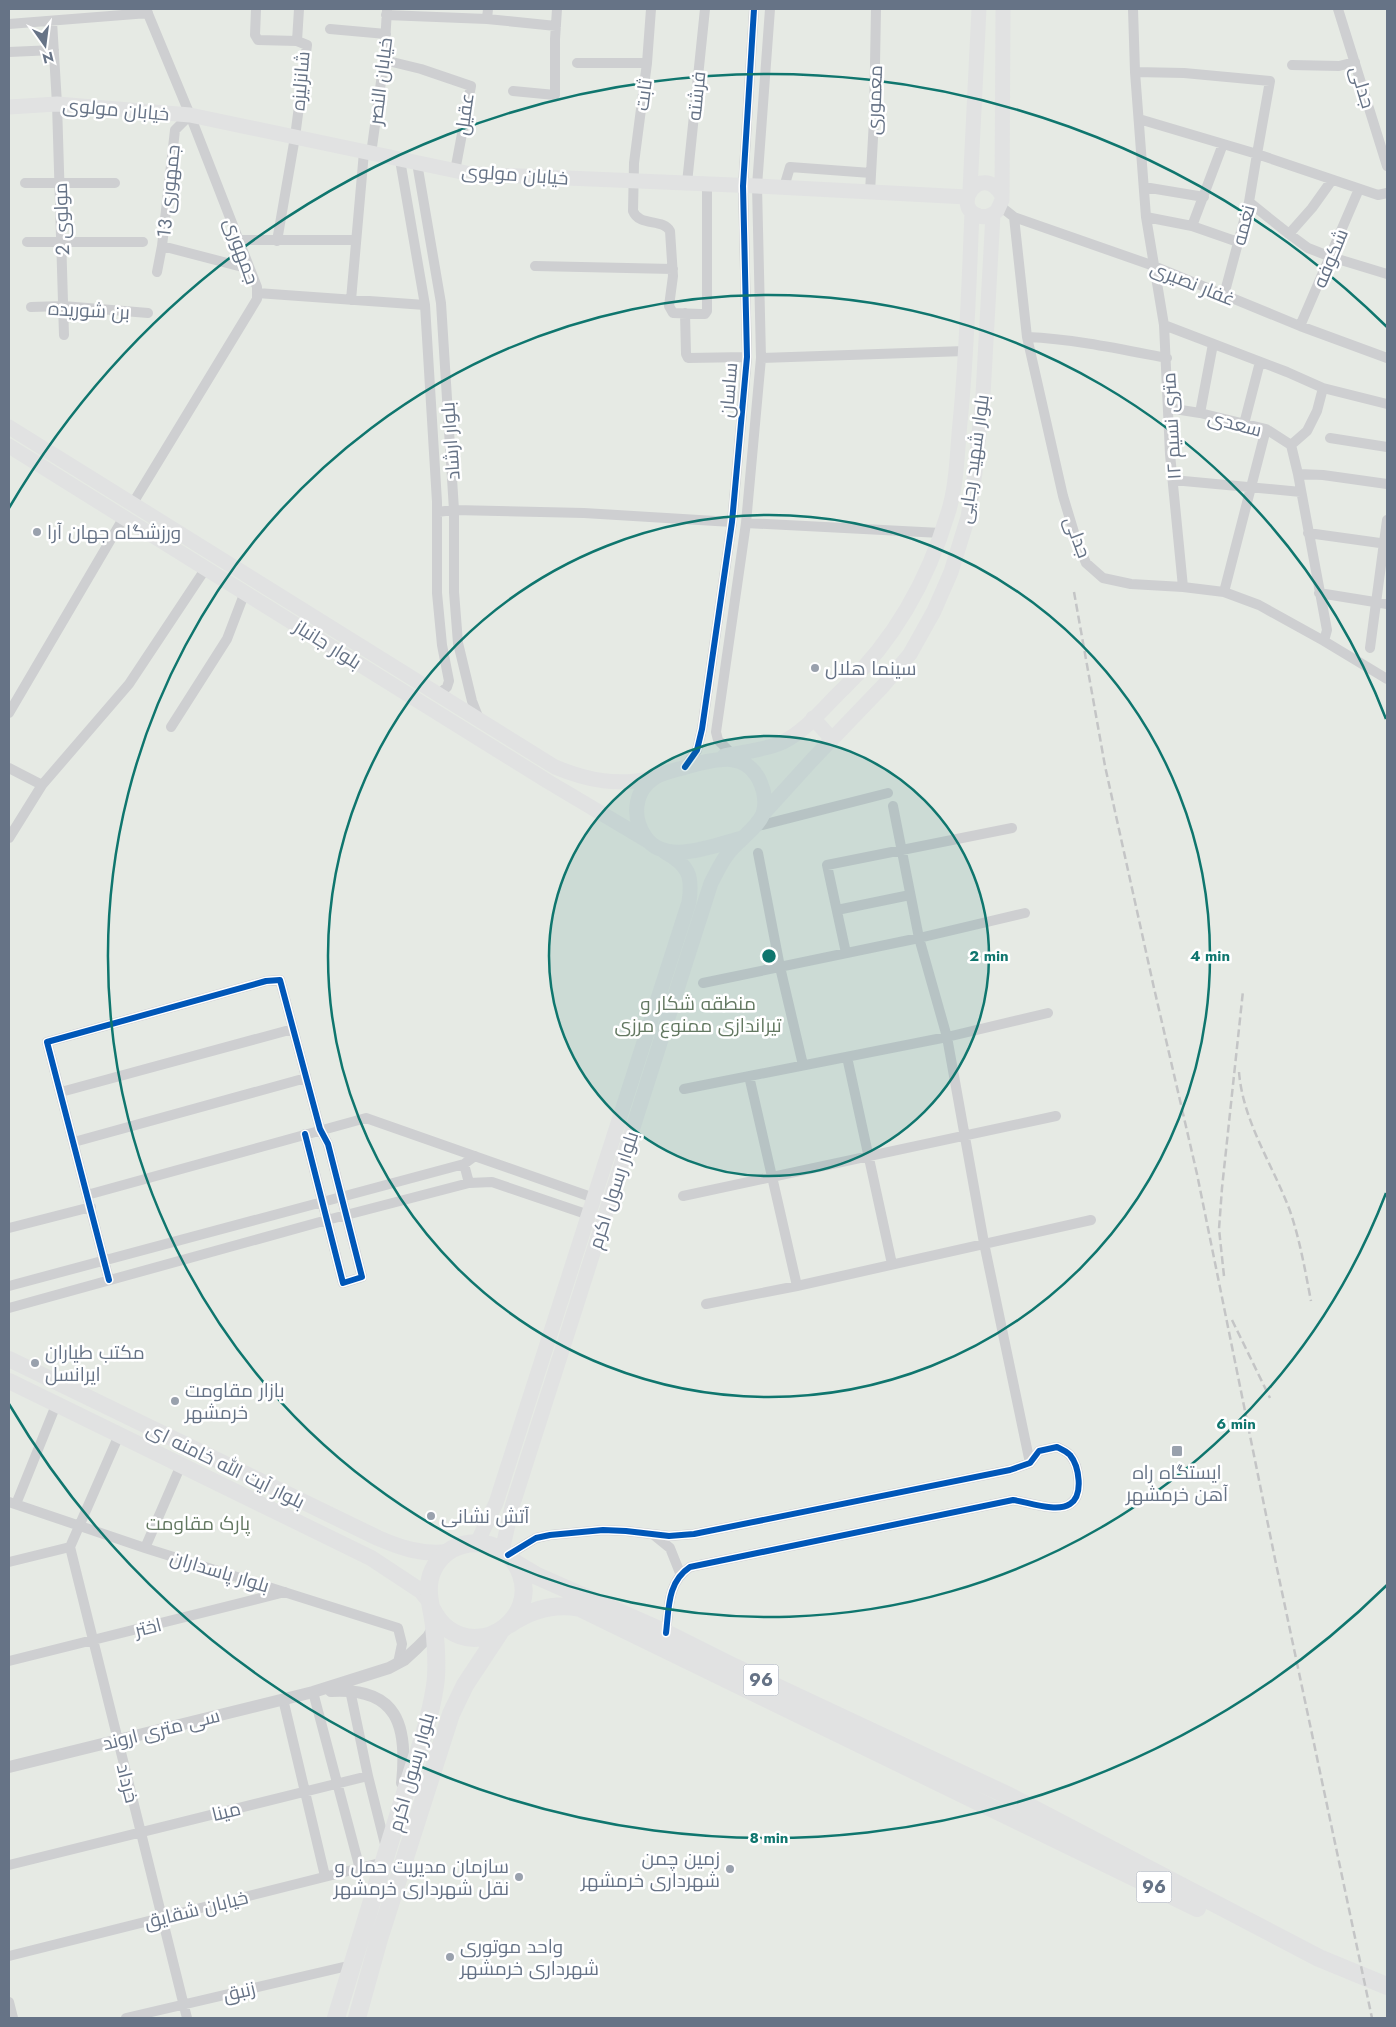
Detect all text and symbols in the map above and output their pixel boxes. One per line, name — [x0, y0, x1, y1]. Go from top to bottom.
north arrow — [20, 20, 70, 70]
street label: خیابان النصر — [362, 36, 399, 127]
text: N — [40, 47, 56, 69]
street label: شانزلیزه — [284, 50, 317, 112]
street label: جدلی — [1343, 63, 1382, 112]
street label: معموری — [860, 65, 889, 136]
street label: فرشته — [680, 70, 713, 122]
street label: ثابت — [628, 78, 659, 112]
street label: خیابان مولوی — [61, 91, 171, 128]
street label: عقیل — [448, 91, 481, 137]
street label: جمهوری 13 — [150, 143, 187, 239]
street label: خیابان مولوی — [461, 157, 569, 192]
street label: مولوی 2 — [47, 182, 76, 256]
street label: نغمه — [1225, 202, 1262, 248]
street label: جمهوری — [217, 214, 266, 288]
street label: شکوفه — [1306, 225, 1355, 292]
street label: غفار نصیری — [1146, 254, 1239, 313]
street label: بن شوریده — [47, 295, 131, 326]
street label: ساسان — [713, 361, 744, 419]
street label: ۱۲ متری نسیم — [1155, 372, 1188, 480]
street label: بلوار شهید رجایی — [951, 393, 996, 526]
street label: بلوار ارشاد — [434, 401, 467, 481]
street label: سعدی — [1205, 403, 1265, 444]
street label: جدلی — [1057, 512, 1098, 562]
place label: ورزشگاه جهان آرا — [47, 519, 181, 546]
marker: ورزشگاه جهان آرا — [31, 526, 43, 538]
street label: بلوار جانباز — [288, 613, 367, 676]
place label: سینما هلال — [825, 655, 917, 682]
marker: سینما هلال — [809, 662, 821, 674]
text: 2 min — [969, 945, 1009, 967]
text: 4 min — [1190, 945, 1230, 967]
centre of rings — [760, 947, 778, 965]
park label: منطقه شکار و تیراندازی ممنوع مرزی — [614, 990, 782, 1039]
street label: بلوار رسول اکرم — [582, 1128, 645, 1252]
place label: مكتب طياران ايرانسل — [45, 1339, 145, 1388]
marker: مكتب طياران ايرانسل — [29, 1357, 41, 1369]
place label: بازار مقاومت خرمشهر — [184, 1377, 285, 1426]
marker: بازار مقاومت خرمشهر — [169, 1395, 181, 1407]
text: 6 min — [1216, 1413, 1256, 1435]
street label: بلوار آیت الله خامنه ای — [142, 1415, 309, 1515]
marker: ایستگاه راه آهن خرمشهر — [1170, 1444, 1184, 1458]
place label: ایستگاه راه آهن خرمشهر — [1125, 1459, 1228, 1508]
place label: آتش نشانی — [441, 1503, 529, 1530]
park label: پارک مقاومت — [146, 1510, 250, 1537]
marker: آتش نشانی — [425, 1510, 437, 1522]
street label: بلوار پاسداران — [167, 1544, 273, 1599]
street label: اختر — [131, 1611, 164, 1644]
road number: 96 — [744, 1664, 778, 1696]
street label: سی متری اروند — [100, 1702, 223, 1757]
street label: بلوار رسول اکرم — [382, 1710, 441, 1835]
street label: خرداد — [110, 1761, 145, 1806]
street label: مینا — [209, 1795, 243, 1828]
text: 8 min — [750, 1827, 788, 1849]
place label: زمین چمن شهرداری خرمشهر — [580, 1845, 720, 1894]
place label: سازمان مدیریت حمل و نقل شهرداری خرمشهر — [333, 1853, 509, 1902]
marker: زمین چمن شهرداری خرمشهر — [724, 1863, 736, 1875]
marker: سازمان مدیریت حمل و نقل شهرداری خرمشهر — [513, 1871, 525, 1883]
road number: 96 — [1136, 1871, 1172, 1902]
street label: خیابان شقایق — [141, 1884, 251, 1935]
place label: واحد موتوری شهرداری خرمشهر — [459, 1933, 599, 1982]
marker: واحد موتوری شهرداری خرمشهر — [444, 1951, 456, 1963]
street label: زنبق — [220, 1975, 258, 2008]

